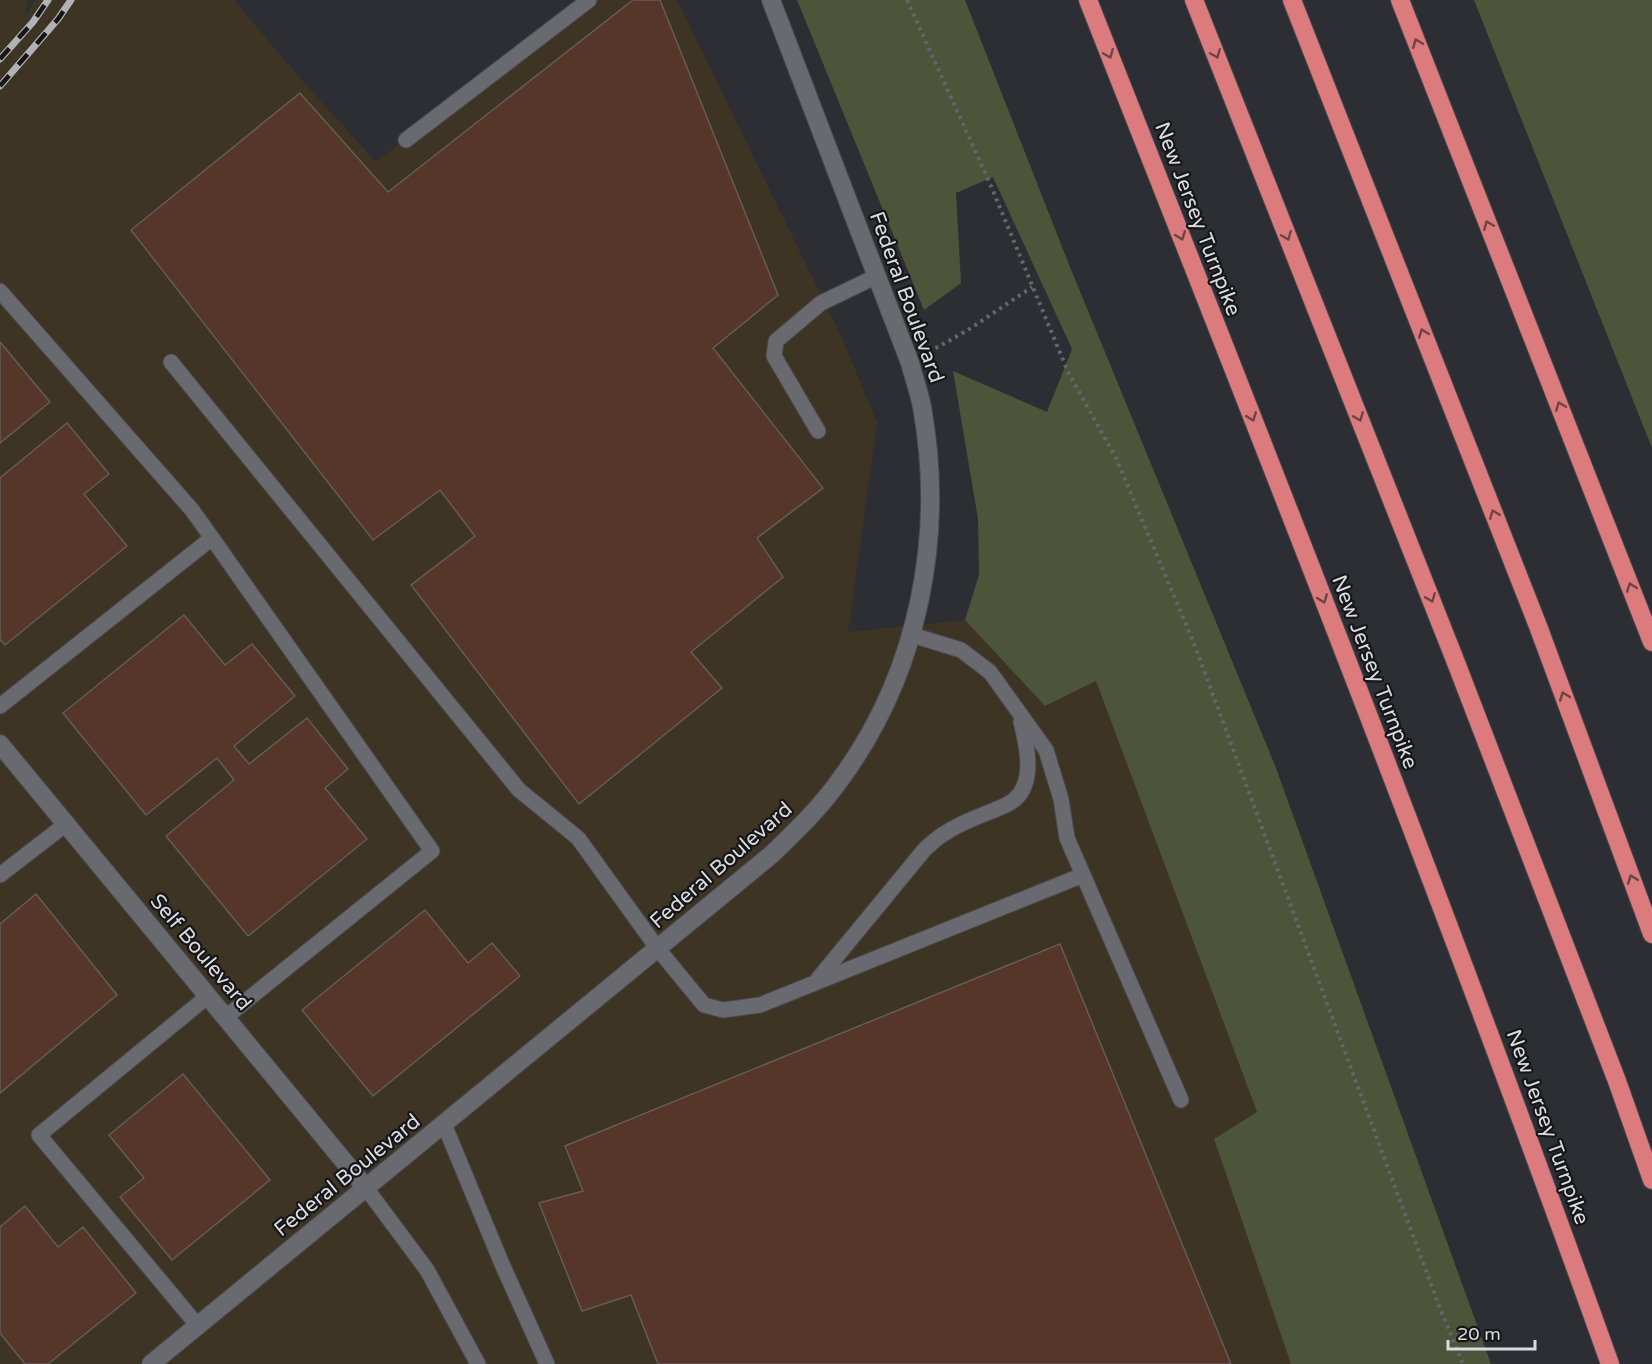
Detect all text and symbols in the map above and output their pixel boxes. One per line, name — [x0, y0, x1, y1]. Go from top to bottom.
one-way arrow — [1412, 38, 1424, 49]
one-way arrow — [1102, 48, 1114, 59]
one-way arrow — [1208, 49, 1221, 59]
street label: New Jersey Turnpike — [1149, 119, 1246, 320]
street label: Federal Boulevard — [864, 208, 949, 386]
one-way arrow — [1483, 220, 1495, 231]
one-way arrow — [1173, 230, 1186, 241]
one-way arrow — [1280, 230, 1292, 241]
one-way arrow — [1418, 328, 1430, 339]
one-way arrow — [1555, 401, 1567, 412]
one-way arrow — [1352, 411, 1364, 422]
one-way arrow — [1244, 412, 1257, 422]
one-way arrow — [1489, 510, 1501, 521]
street label: New Jersey Turnpike — [1326, 572, 1423, 773]
one-way arrow — [1626, 583, 1638, 594]
one-way arrow — [1424, 592, 1436, 603]
one-way arrow — [1316, 593, 1328, 604]
one-way arrow — [1559, 692, 1571, 703]
street label: Federal Boulevard — [645, 797, 798, 934]
one-way arrow — [1626, 875, 1639, 885]
street label: Self Boulevard — [145, 889, 257, 1016]
street label: New Jersey Turnpike — [1501, 1026, 1594, 1228]
street label: Federal Boulevard — [269, 1109, 425, 1242]
scale bar — [1448, 1313, 1535, 1351]
text: 20 m — [1457, 1323, 1501, 1345]

